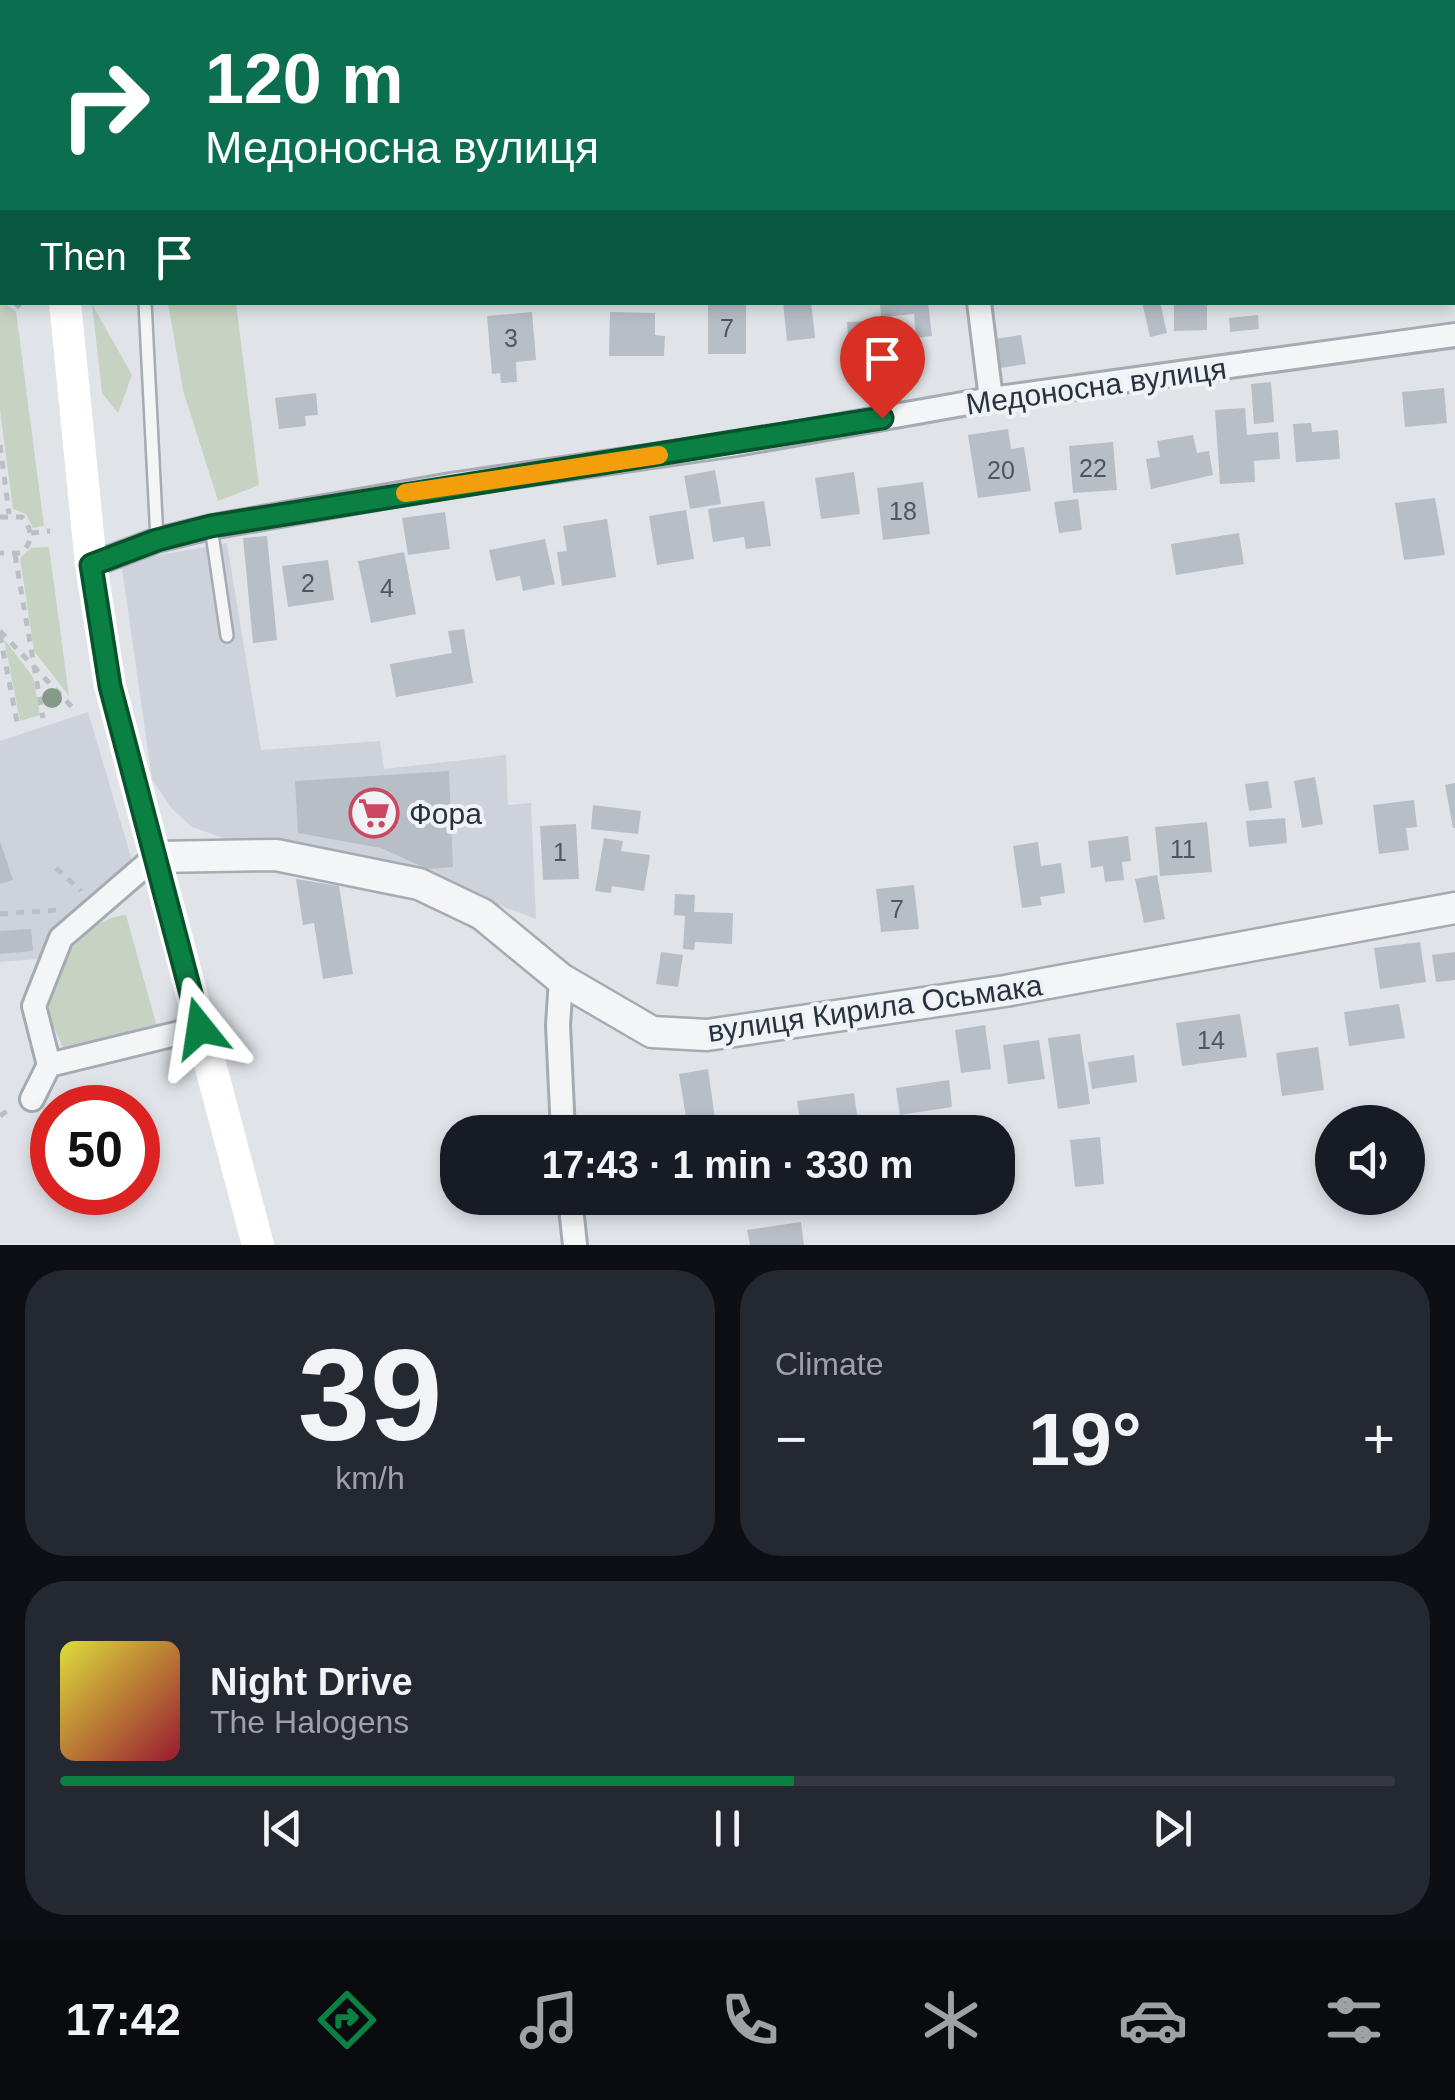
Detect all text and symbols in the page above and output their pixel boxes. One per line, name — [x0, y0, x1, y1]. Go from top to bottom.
icon: right — [40, 40, 170, 170]
text: 120 m — [205, 40, 403, 118]
text: Медоносна вулиця — [205, 122, 599, 173]
icon: arrive — [147, 230, 202, 285]
text: Then — [40, 236, 127, 278]
house number: 7 — [720, 314, 734, 342]
pin — [840, 316, 925, 419]
house number: 3 — [504, 324, 518, 352]
icon: arrive — [855, 331, 910, 386]
street label: Медоносна вулиця — [964, 351, 1228, 421]
house number: 22 — [1079, 454, 1107, 482]
house number: 20 — [987, 456, 1015, 484]
house number: 18 — [889, 497, 917, 525]
house number: 2 — [301, 569, 315, 597]
house number: 4 — [380, 574, 394, 602]
supermarket icon: Фора — [348, 787, 400, 839]
place label: Фора — [409, 797, 482, 830]
house number: 11 — [1170, 835, 1196, 863]
house number: 1 — [553, 838, 567, 866]
house number: 7 — [890, 895, 904, 923]
street label: вулиця Кирила Осьмака — [706, 968, 1045, 1048]
position arrow — [148, 976, 252, 1080]
house number: 14 — [1197, 1026, 1225, 1054]
speed limit sign: 50 — [30, 1085, 160, 1215]
map controls — [1315, 1105, 1425, 1215]
button: sound — [1315, 1105, 1425, 1215]
text: 17:43 · 1 min · 330 m — [542, 1144, 913, 1186]
text: 39 — [298, 1322, 442, 1468]
text: Climate — [775, 1346, 883, 1382]
text: 19° — [1028, 1397, 1142, 1481]
text: − — [775, 1408, 807, 1470]
text: + — [1363, 1408, 1395, 1470]
text: km/h — [335, 1460, 405, 1496]
text: Night Drive — [210, 1661, 413, 1703]
text: The Halogens — [210, 1704, 409, 1740]
icon: previous — [255, 1801, 310, 1856]
icon: pause — [700, 1801, 755, 1856]
icon: next — [1145, 1801, 1200, 1856]
icon: directions — [312, 1985, 382, 2055]
icon: music — [514, 1985, 584, 2055]
icon: phone — [715, 1985, 785, 2055]
icon: climate — [916, 1985, 986, 2055]
icon: car — [1118, 1985, 1188, 2055]
icon: filters — [1319, 1985, 1389, 2055]
text: 17:42 — [66, 1994, 181, 2045]

